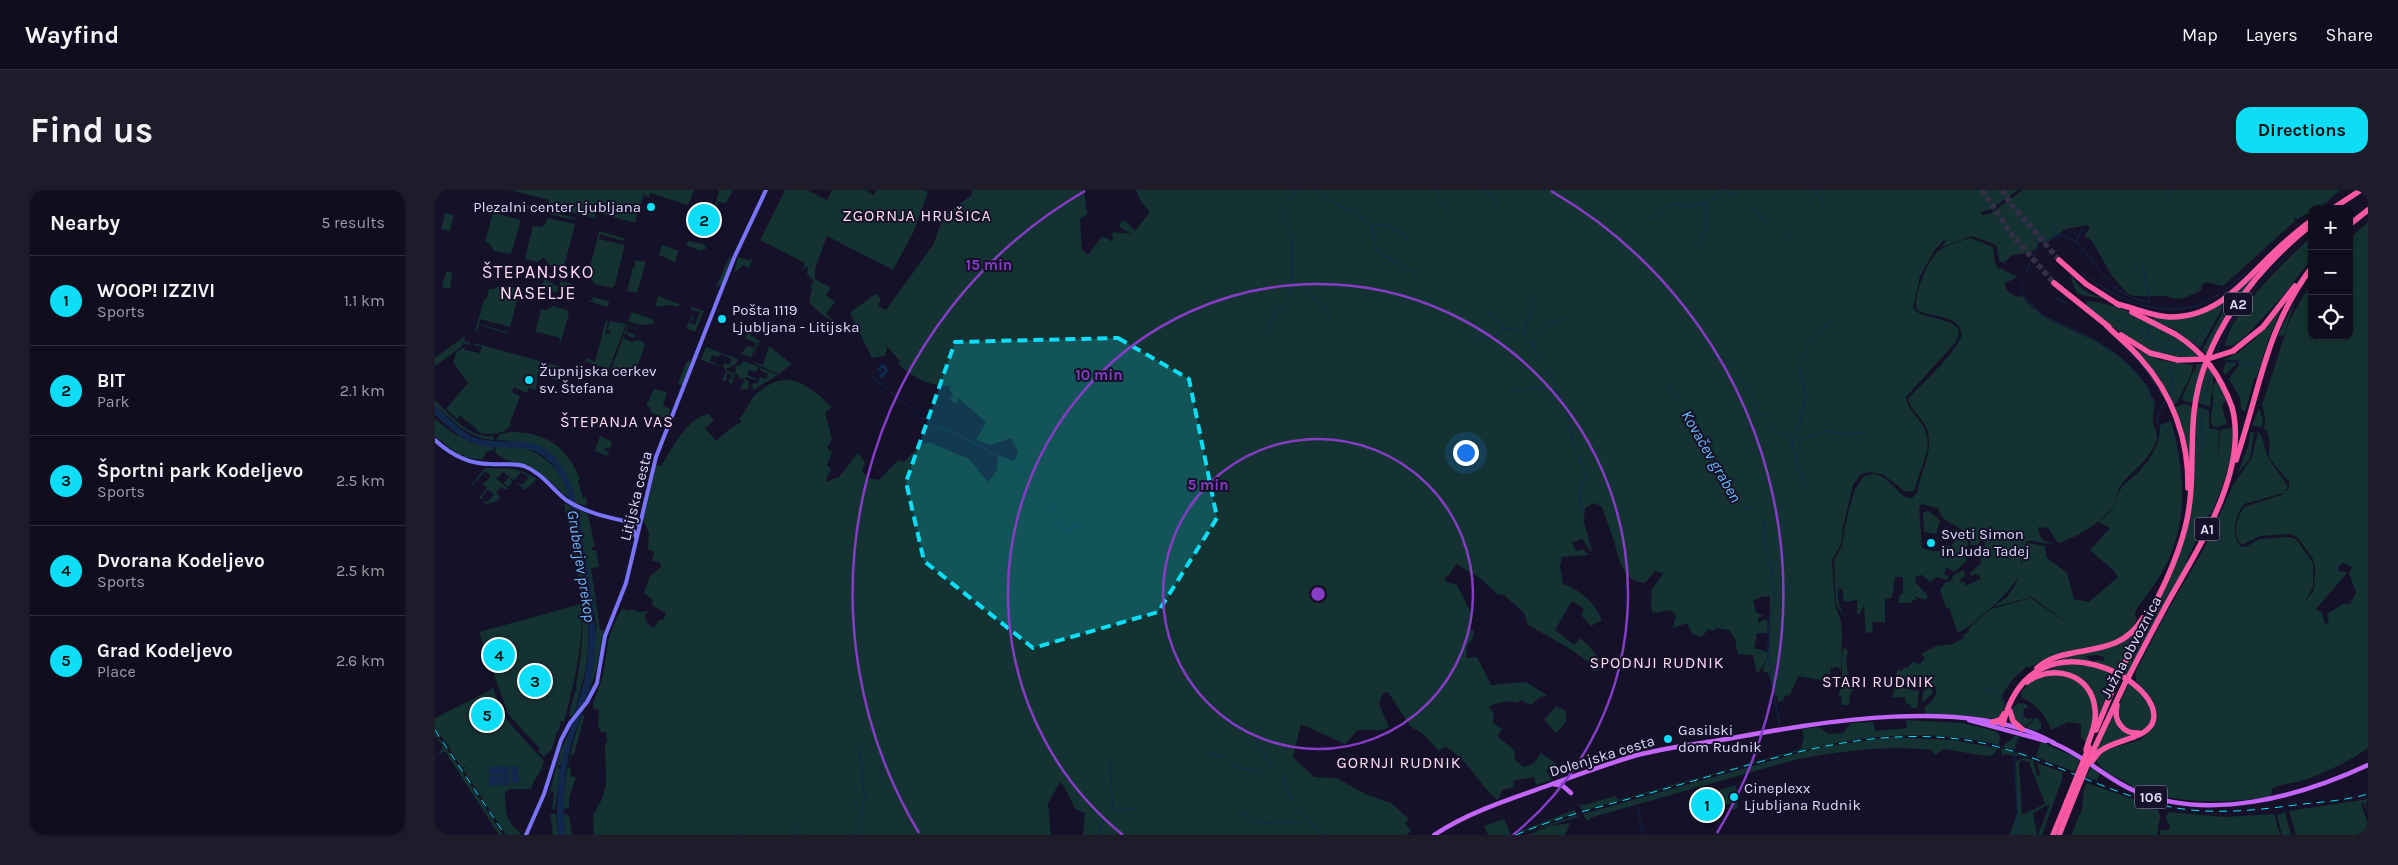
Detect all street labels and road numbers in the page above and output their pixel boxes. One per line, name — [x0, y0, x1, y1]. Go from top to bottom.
road number: A2 — [2224, 292, 2252, 316]
street label: Litijska cesta — [616, 449, 656, 543]
road number: A1 — [2195, 518, 2219, 540]
street label: Južna obvoznica — [2097, 593, 2165, 701]
street label: Dolenjska cesta — [1547, 731, 1657, 781]
road number: 106 — [2135, 786, 2167, 808]

